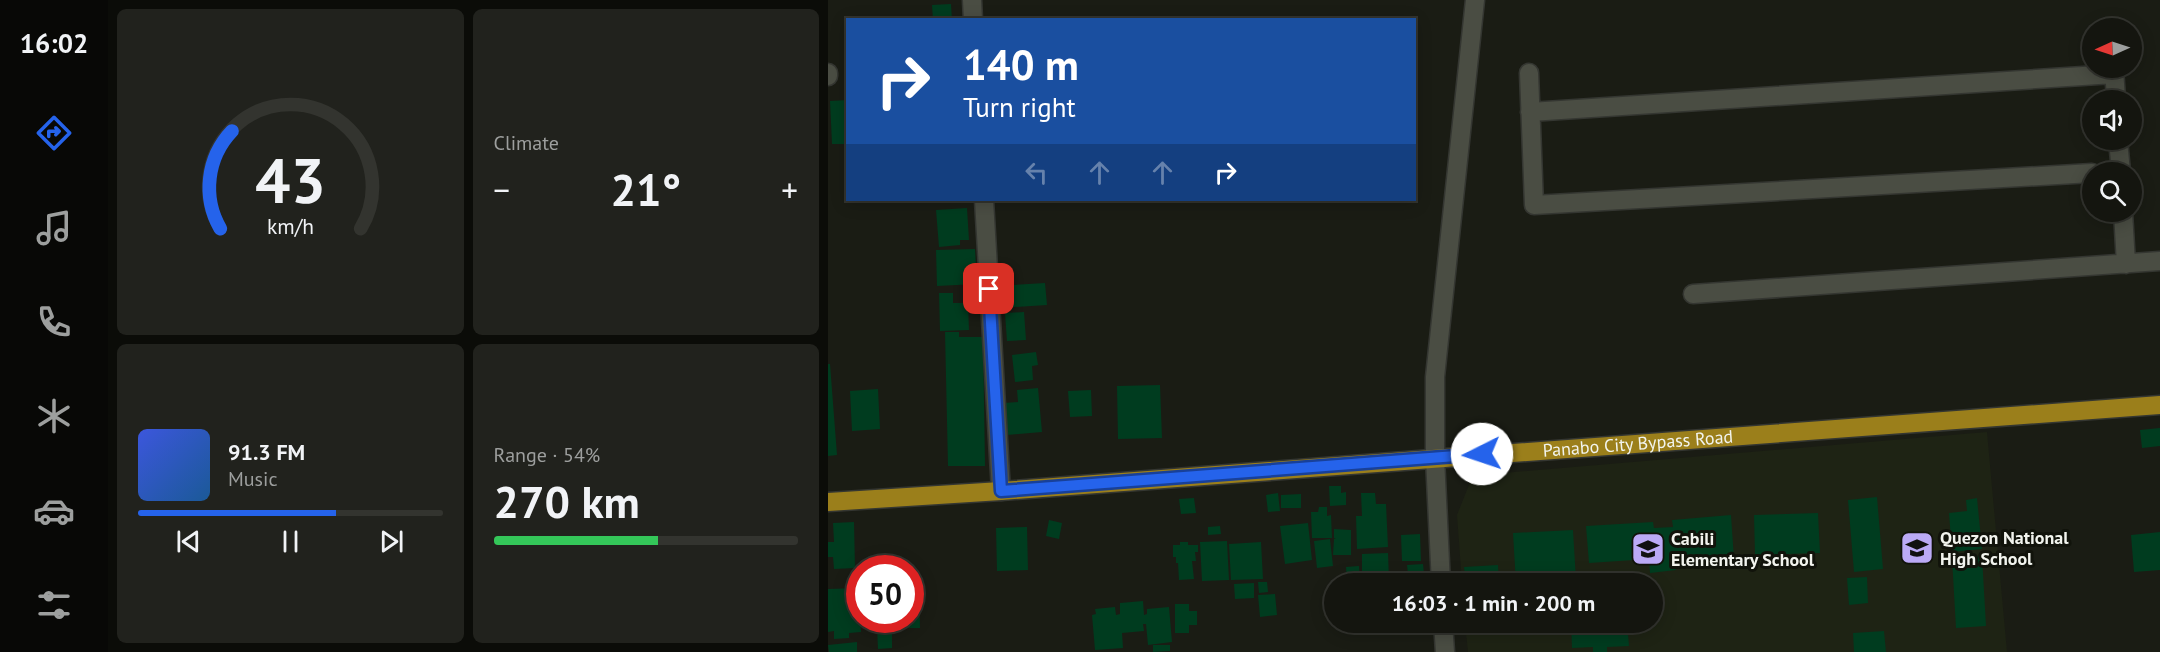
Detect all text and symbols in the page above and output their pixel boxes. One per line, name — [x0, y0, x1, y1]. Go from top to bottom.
north arrow — [2082, 18, 2142, 78]
map controls — [2082, 18, 2142, 222]
text: 16:02 — [20, 26, 88, 60]
text: 140 m — [963, 37, 1079, 92]
icon: right — [864, 42, 942, 120]
text: Turn right — [963, 90, 1076, 124]
button: sound — [2082, 90, 2142, 150]
icon: directions — [33, 112, 75, 154]
text: Climate — [494, 130, 559, 156]
text: 43 — [255, 139, 326, 220]
icon: left — [1020, 156, 1053, 189]
icon: ahead — [1083, 156, 1116, 189]
icon: ahead — [1146, 156, 1179, 189]
icon: right — [1209, 156, 1242, 189]
text: 21° — [610, 160, 681, 218]
button: search — [2082, 162, 2142, 222]
text: − — [494, 168, 510, 211]
text: + — [781, 168, 798, 211]
icon: music — [33, 207, 75, 249]
text: km/h — [267, 212, 314, 240]
pin — [963, 263, 1014, 314]
icon: arrive — [972, 272, 1005, 305]
icon: phone — [33, 301, 75, 343]
icon: climate — [33, 395, 75, 437]
position arrow — [1450, 422, 1514, 486]
street label: Panabo City Bypass Road — [1542, 425, 1734, 462]
text: 91.3 FM — [228, 438, 305, 466]
text: Range · 54% — [494, 442, 600, 468]
text: Music — [228, 466, 277, 492]
text: 270 km — [494, 472, 640, 530]
icon: car — [33, 490, 75, 532]
icon: previous — [172, 525, 205, 558]
icon: pause — [274, 525, 307, 558]
icon: next — [375, 525, 408, 558]
place label: Quezon National High School — [1940, 526, 2069, 570]
place label: Cabili Elementary School — [1671, 527, 1815, 571]
school or university icon: Quezon National High School — [1899, 530, 1935, 566]
school or university icon: Cabili Elementary School — [1630, 531, 1666, 567]
speed limit sign: 50 — [846, 555, 924, 633]
icon: filters — [33, 584, 75, 626]
text: 16:03 · 1 min · 200 m — [1392, 589, 1595, 617]

